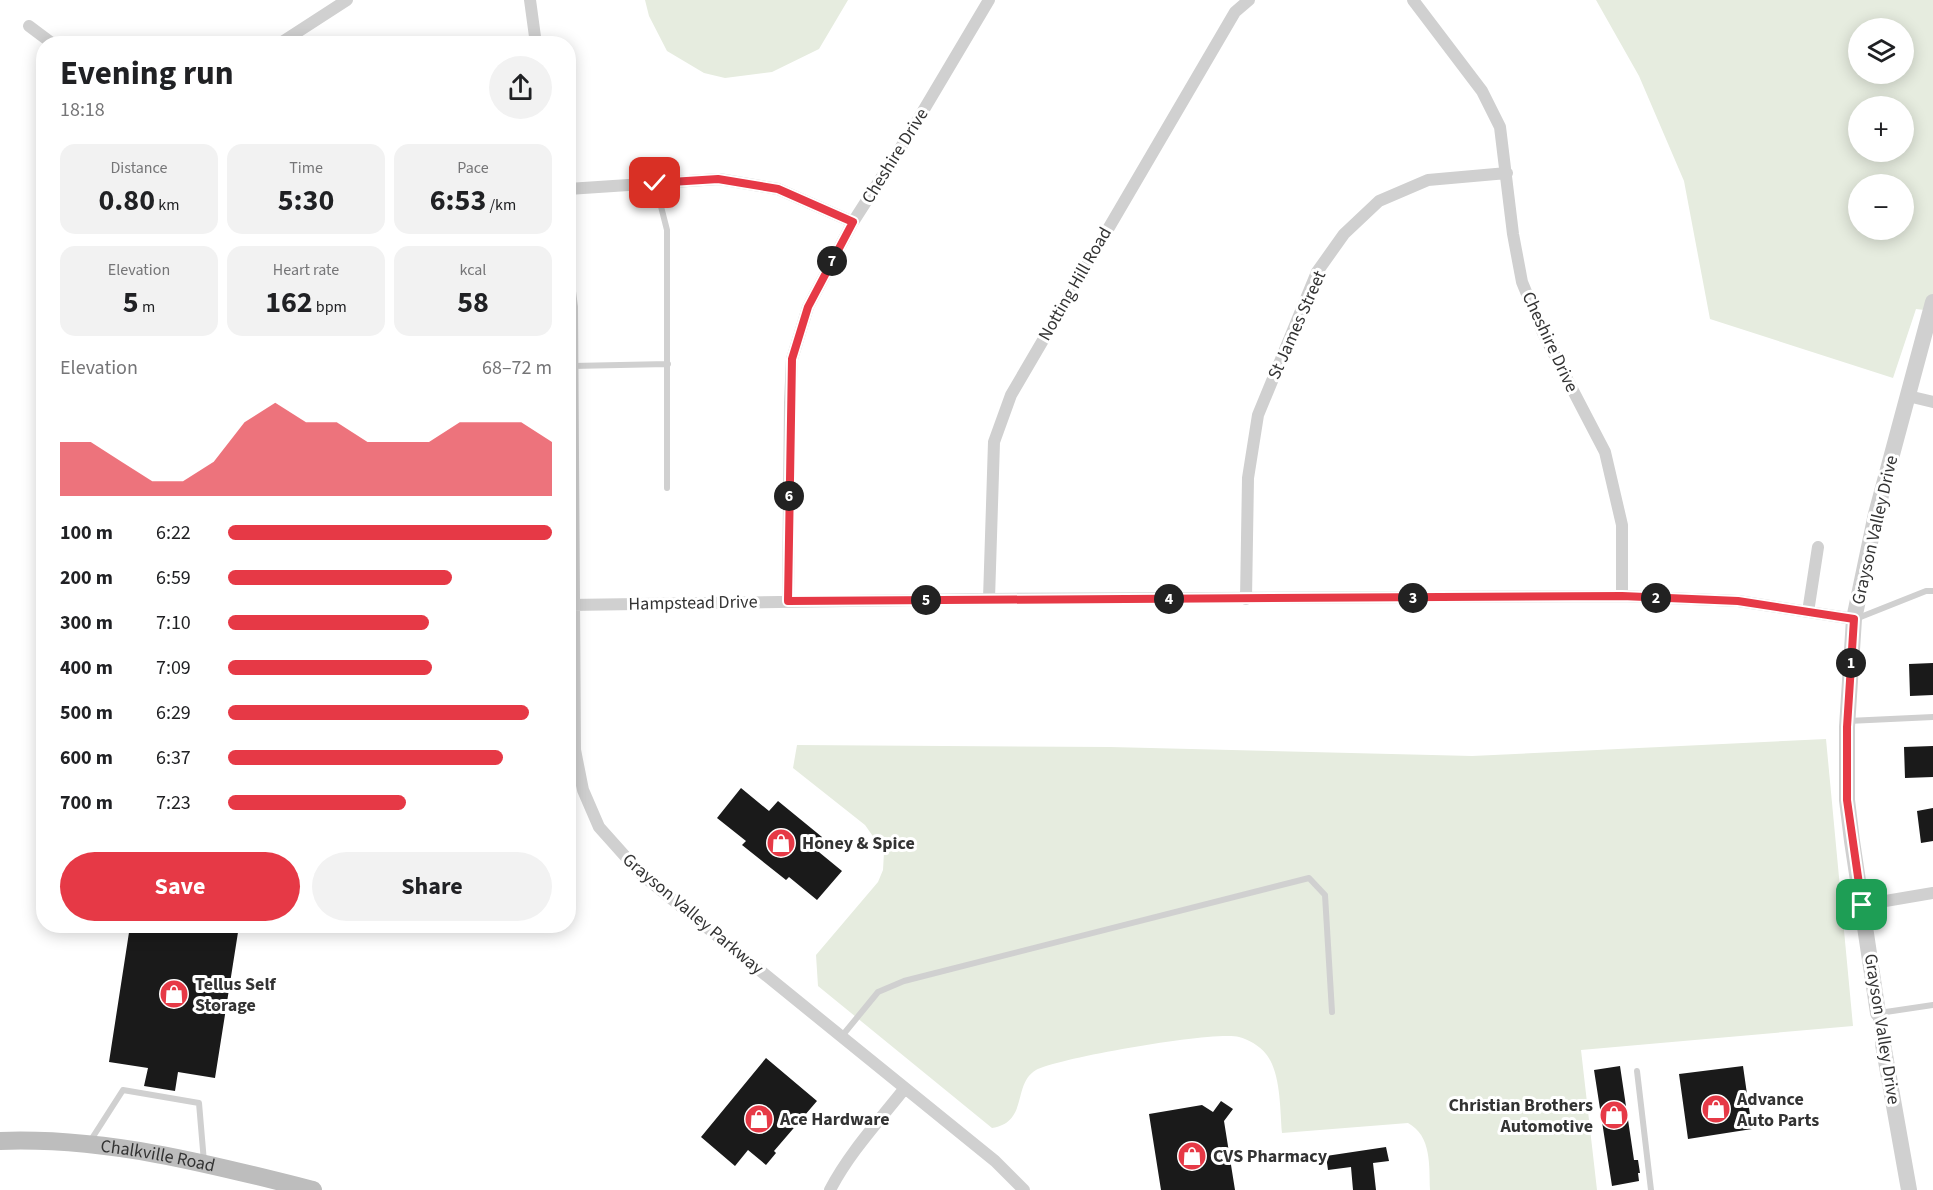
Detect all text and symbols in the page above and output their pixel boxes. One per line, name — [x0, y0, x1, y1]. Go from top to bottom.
map controls — [1848, 18, 1914, 240]
button: layers — [1848, 18, 1914, 84]
text: Evening run — [60, 50, 234, 97]
button: share — [489, 56, 552, 119]
text: 18:18 — [60, 96, 105, 124]
button: + — [1848, 96, 1914, 162]
street label: Cheshire Drive — [856, 103, 934, 209]
text: Distance — [111, 157, 167, 179]
text: Time — [289, 157, 323, 179]
text: Pace — [457, 157, 489, 179]
pin — [629, 157, 680, 208]
icon: check — [638, 166, 671, 199]
button: − — [1848, 174, 1914, 240]
text: 0.80 — [99, 179, 155, 222]
text: 5:30 — [278, 179, 334, 222]
text: 6:53 — [430, 179, 486, 222]
text: km — [155, 194, 179, 216]
text: /km — [486, 194, 516, 216]
street label: Notting Hill Road — [1032, 223, 1118, 345]
pin: 7 — [817, 246, 847, 276]
text: 7 — [828, 250, 836, 272]
text: Elevation — [108, 259, 170, 281]
text: Heart rate — [273, 259, 339, 281]
text: kcal — [460, 259, 486, 281]
street label: St James Street — [1262, 267, 1332, 383]
text: 5 — [123, 281, 139, 324]
text: 162 — [265, 281, 313, 324]
text: 58 — [457, 281, 489, 324]
street label: Cheshire Drive — [1516, 288, 1584, 396]
text: m — [139, 296, 155, 318]
text: bpm — [313, 296, 347, 318]
text: Elevation — [60, 354, 138, 382]
text: 68–72 m — [482, 354, 552, 382]
street label: Grayson Valley Drive — [1846, 453, 1904, 607]
pin: 6 — [774, 481, 804, 511]
text: 6 — [785, 485, 793, 507]
text: 100 m — [60, 519, 113, 547]
text: 6:22 — [156, 519, 191, 547]
text: 200 m — [60, 564, 113, 592]
text: 6:59 — [156, 564, 191, 592]
pin: 3 — [1398, 583, 1428, 613]
pin: 2 — [1641, 583, 1671, 613]
pin: 4 — [1154, 584, 1184, 614]
pin: 5 — [911, 585, 941, 615]
text: 3 — [1409, 587, 1417, 609]
text: 2 — [1652, 587, 1660, 609]
text: 4 — [1165, 588, 1173, 610]
street label: Hampstead Drive — [628, 589, 758, 617]
text: 5 — [922, 589, 930, 611]
text: 300 m — [60, 609, 113, 637]
text: 7:10 — [156, 609, 191, 637]
pin: 1 — [1836, 648, 1866, 678]
text: 1 — [1847, 652, 1855, 674]
text: 400 m — [60, 654, 113, 682]
text: 7:09 — [156, 654, 191, 682]
text: 500 m — [60, 699, 113, 727]
text: 6:29 — [156, 699, 191, 727]
text: 600 m — [60, 744, 113, 772]
text: 6:37 — [156, 744, 191, 772]
text: 700 m — [60, 789, 113, 817]
text: 7:23 — [156, 789, 191, 817]
shop icon: Honey & Spice — [765, 827, 797, 859]
place label: Honey & Spice — [802, 831, 915, 856]
street label: Grayson Valley Parkway — [617, 847, 769, 981]
button: Save — [60, 852, 300, 921]
button: Share — [312, 852, 552, 921]
pin — [1836, 879, 1887, 930]
icon: arrive — [1845, 888, 1878, 921]
street label: Grayson Valley Drive — [1858, 952, 1906, 1106]
place label: Tellus Self Storage — [195, 972, 277, 1018]
shop icon: Tellus Self Storage — [158, 978, 190, 1010]
place label: Advance Auto Parts — [1736, 1087, 1819, 1133]
place label: Christian Brothers Automotive — [1448, 1093, 1593, 1139]
shop icon: Advance Auto Parts — [1700, 1093, 1732, 1125]
shop icon: Christian Brothers Automotive — [1598, 1099, 1630, 1131]
shop icon: Ace Hardware — [743, 1103, 775, 1135]
place label: Ace Hardware — [779, 1107, 890, 1132]
street label: Chalkville Road — [99, 1133, 218, 1178]
shop icon: CVS Pharmacy — [1176, 1140, 1208, 1172]
place label: CVS Pharmacy — [1213, 1144, 1328, 1169]

